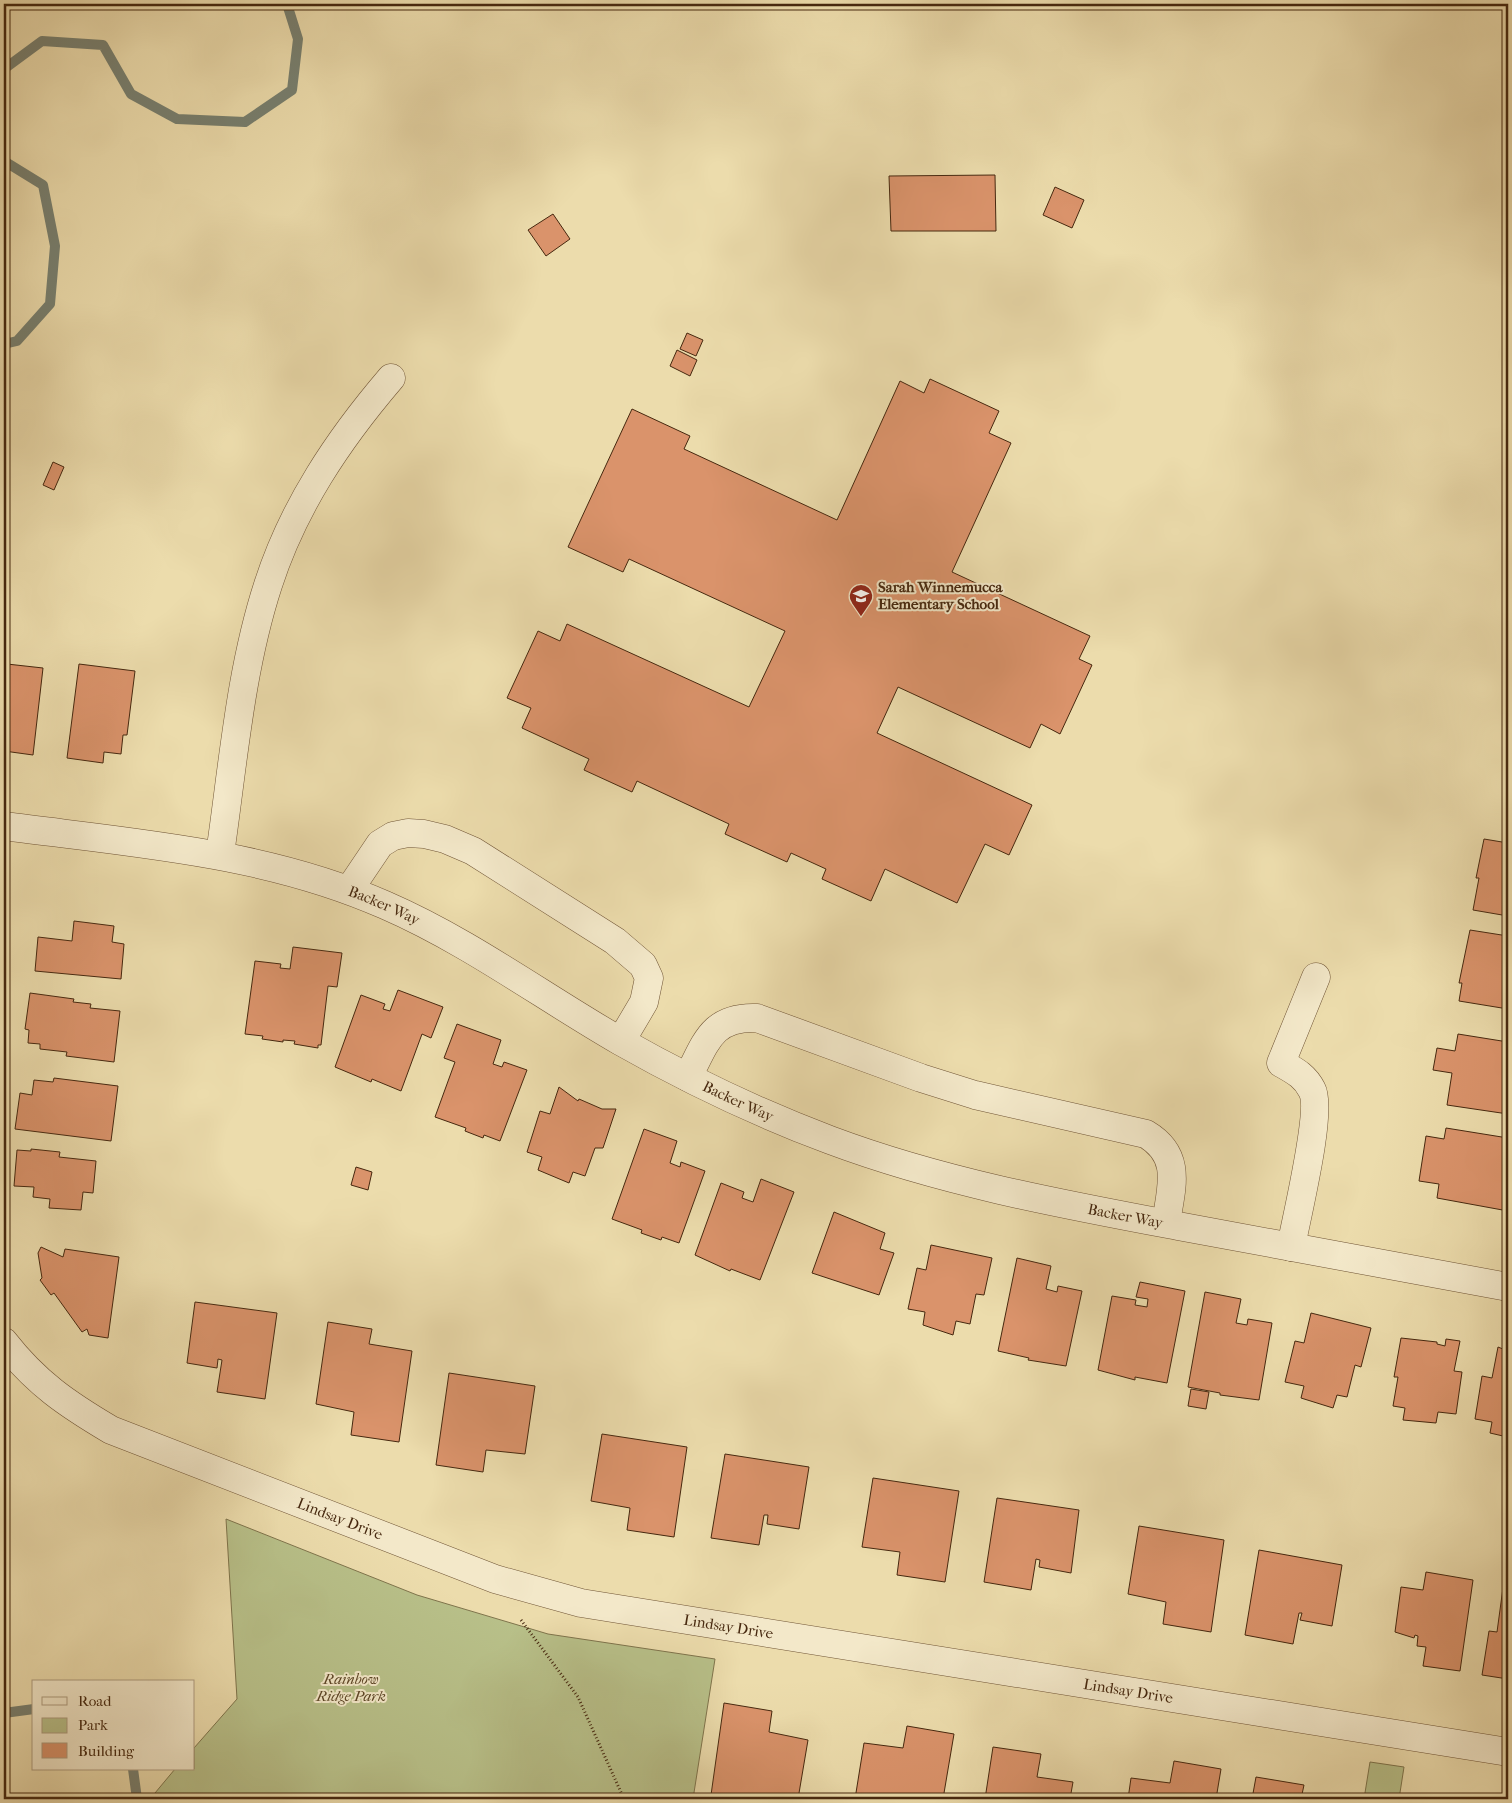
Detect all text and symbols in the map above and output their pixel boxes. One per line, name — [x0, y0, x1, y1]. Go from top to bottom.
place label: Sarah Winnemucca Elementary School — [878, 578, 1003, 613]
school or university icon: Sarah Winnemucca Elementary School — [848, 583, 874, 617]
street label: Backer Way — [346, 882, 424, 929]
street label: Backer Way — [700, 1077, 777, 1126]
street label: Backer Way — [1086, 1200, 1165, 1232]
street label: Lindsay Drive — [294, 1494, 386, 1544]
street label: Lindsay Drive — [682, 1611, 775, 1643]
park label: Rainbow Ridge Park — [315, 1670, 386, 1705]
street label: Lindsay Drive — [1082, 1675, 1175, 1707]
legend — [32, 1680, 195, 1770]
text: Road — [78, 1692, 112, 1710]
text: Park — [78, 1716, 108, 1734]
text: Building — [78, 1742, 135, 1760]

